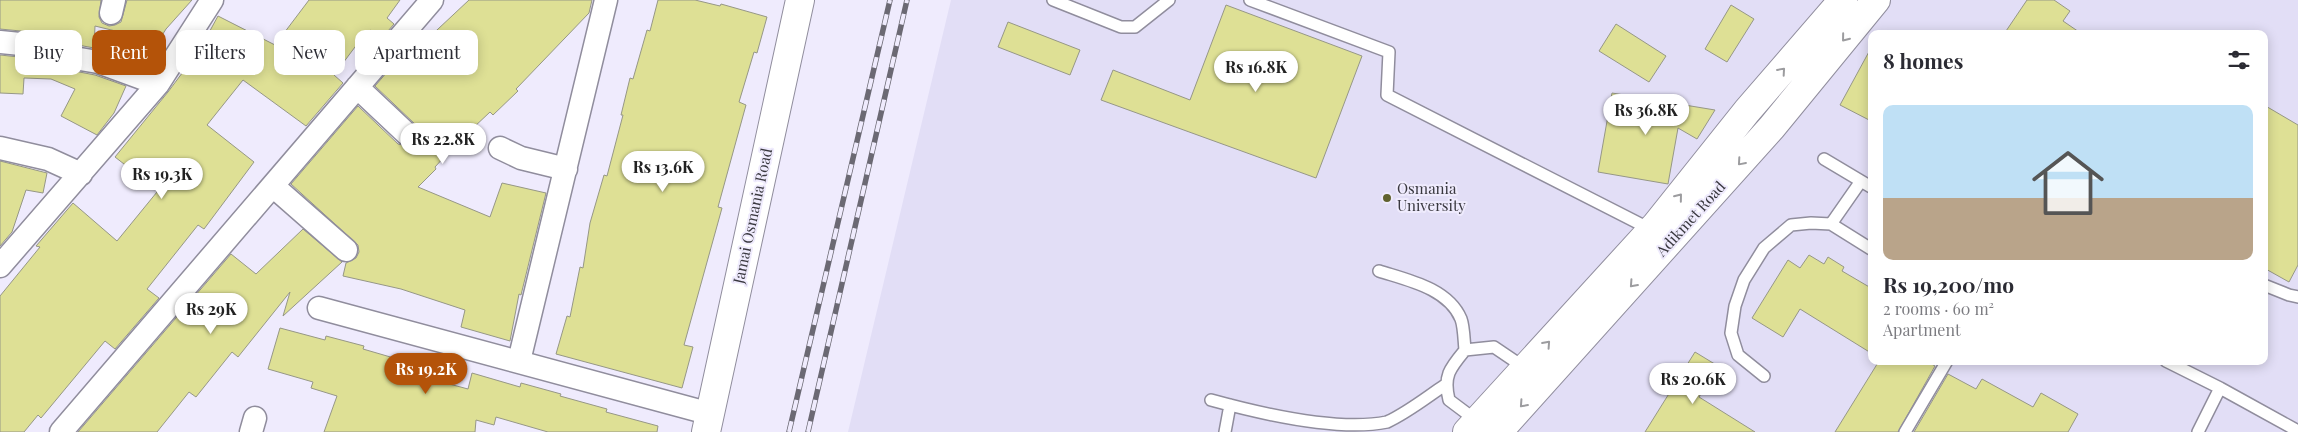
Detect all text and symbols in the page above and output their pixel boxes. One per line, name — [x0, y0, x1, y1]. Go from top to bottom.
chip: Buy — [15, 30, 82, 75]
chip: Rent — [92, 30, 166, 75]
chip: Filters — [176, 30, 264, 75]
chip: New — [274, 30, 345, 75]
chip: Apartment — [355, 30, 478, 75]
one-way arrow — [1843, 32, 1851, 41]
text: 8 homes — [1883, 46, 1963, 74]
icon: filters — [2225, 46, 2253, 74]
pin: Rs 16.8K — [1204, 51, 1308, 93]
text: Rs 16.8K — [1225, 56, 1287, 77]
one-way arrow — [1776, 68, 1785, 77]
pin: Rs 36.8K — [1594, 94, 1698, 136]
text: Rs 36.8K — [1614, 99, 1678, 120]
pin: Rs 22.8K — [391, 122, 495, 165]
text: Rs 22.8K — [411, 128, 475, 149]
icon: home — [2023, 138, 2113, 228]
street label: Jamai Osmania Road — [728, 146, 776, 286]
pin: Rs 13.6K — [611, 150, 715, 193]
text: Rs 13.6K — [633, 156, 693, 177]
one-way arrow — [1738, 157, 1747, 166]
pin: Rs 19.3K — [110, 158, 214, 200]
text: Rs 19.3K — [132, 163, 192, 184]
street label: Adikmet Road — [1650, 176, 1730, 261]
place label: Osmania University — [1397, 178, 1466, 215]
marker: Osmania University — [1381, 192, 1393, 204]
one-way arrow — [1673, 194, 1681, 203]
text: Rs 19,200/mo — [1883, 270, 2014, 298]
one-way arrow — [1630, 278, 1639, 287]
pin: Rs 29K — [170, 292, 252, 335]
text: Rs 29K — [186, 298, 236, 319]
text: 2 rooms · 60 m² — [1883, 298, 1994, 319]
text: Apartment — [1883, 319, 1961, 340]
one-way arrow — [1541, 341, 1550, 350]
pin: Rs 19.2K — [374, 352, 478, 395]
text: Rs 19.2K — [395, 358, 457, 379]
pin: Rs 20.6K — [1641, 362, 1745, 405]
text: Rs 20.6K — [1660, 368, 1726, 389]
one-way arrow — [1520, 398, 1529, 407]

